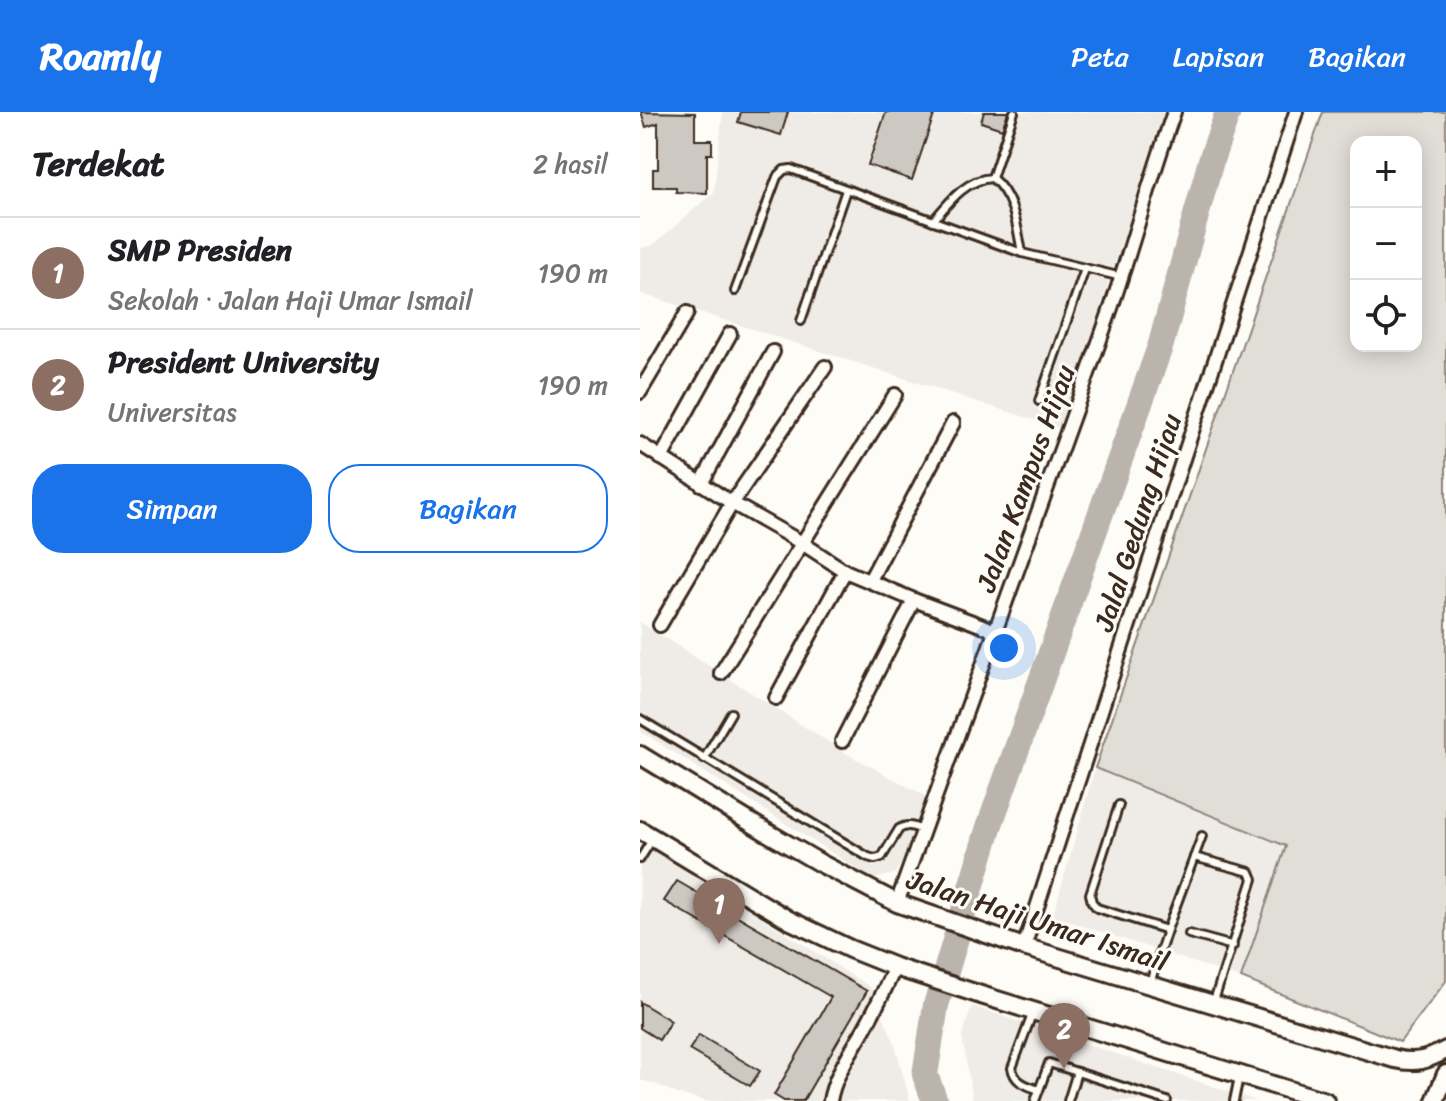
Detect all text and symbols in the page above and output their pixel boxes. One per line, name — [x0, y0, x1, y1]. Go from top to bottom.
text: Roamly — [40, 23, 161, 90]
text: Peta — [1071, 32, 1129, 81]
text: Lapisan — [1173, 32, 1264, 81]
text: Bagikan — [1308, 32, 1406, 81]
text: Terdekat — [32, 134, 165, 194]
map controls — [1350, 136, 1422, 352]
button: + — [1350, 136, 1422, 208]
text: 2 hasil — [533, 141, 608, 187]
button: − — [1350, 208, 1422, 280]
text: SMP Presiden — [108, 223, 292, 277]
text: 1 — [52, 250, 64, 296]
text: 190 m — [538, 250, 608, 296]
text: Sekolah · Jalan Haji Umar Ismail — [108, 277, 473, 323]
button: locate — [1350, 280, 1422, 352]
text: President University — [108, 335, 379, 389]
street label: Jalan Kampus Hijau — [961, 358, 1089, 600]
text: 2 — [50, 362, 66, 408]
text: 190 m — [538, 362, 608, 408]
text: Universitas — [108, 389, 237, 435]
street label: Jalal Gedung Hijau — [1079, 407, 1196, 638]
button: Simpan — [32, 464, 312, 553]
button: Bagikan — [328, 464, 608, 553]
your location — [984, 628, 1024, 668]
street label: Jalan Haji Umar Ismail — [900, 855, 1176, 986]
pin: 1 — [693, 878, 745, 944]
pin: 2 — [1038, 1003, 1090, 1069]

